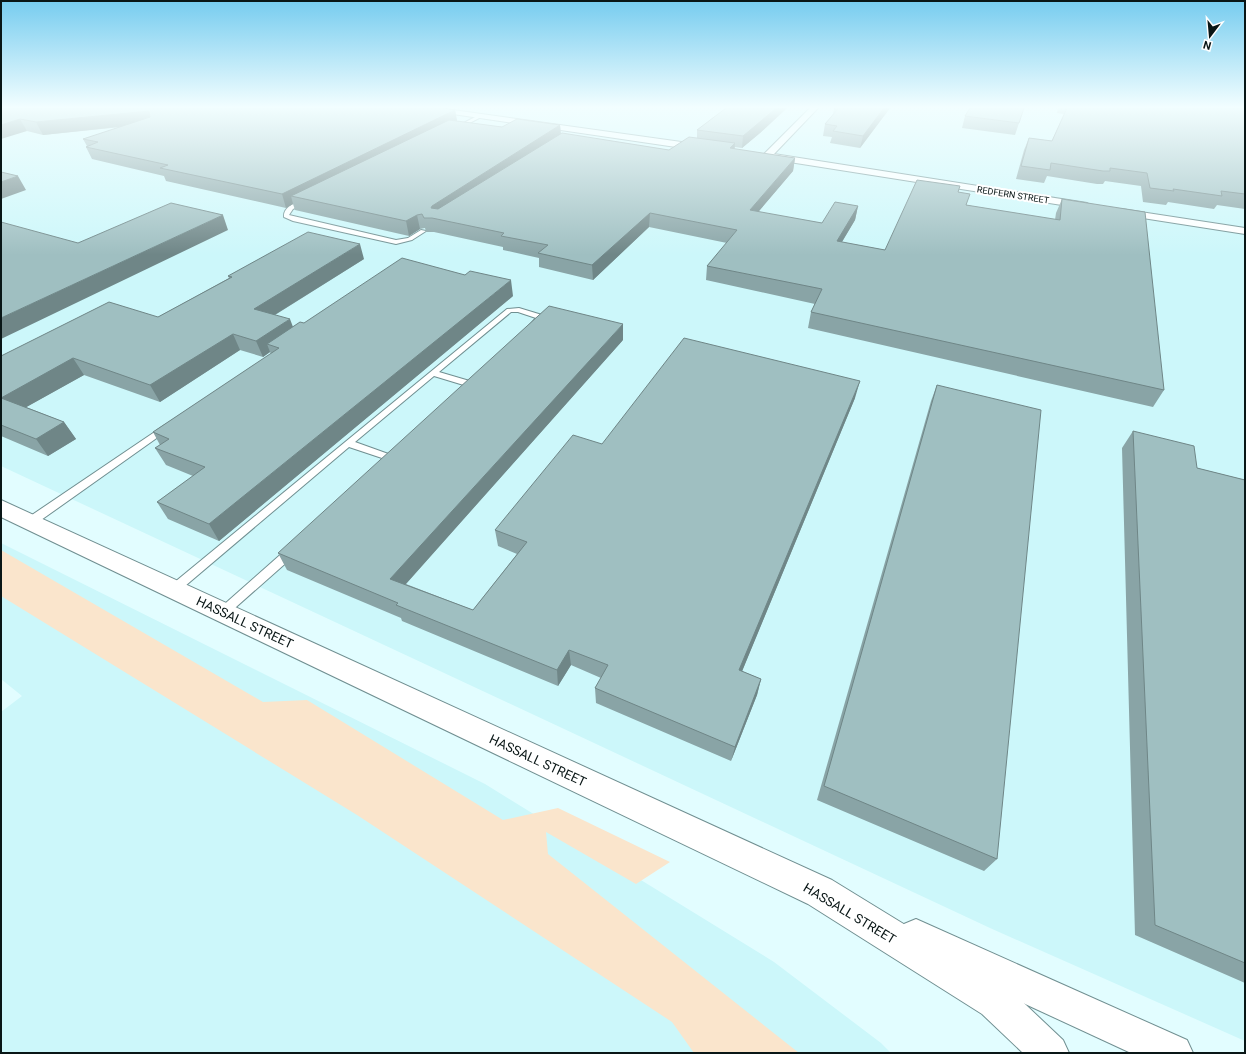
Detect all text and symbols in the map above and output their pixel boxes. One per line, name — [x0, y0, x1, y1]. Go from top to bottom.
north arrow — [1190, 16, 1230, 56]
text: N — [1202, 38, 1213, 52]
street label: REDFERN STREET — [976, 184, 1050, 206]
street label: HASSALL STREET — [194, 593, 296, 652]
street label: HASSALL STREET — [487, 731, 589, 790]
street label: HASSALL STREET — [801, 880, 899, 947]

